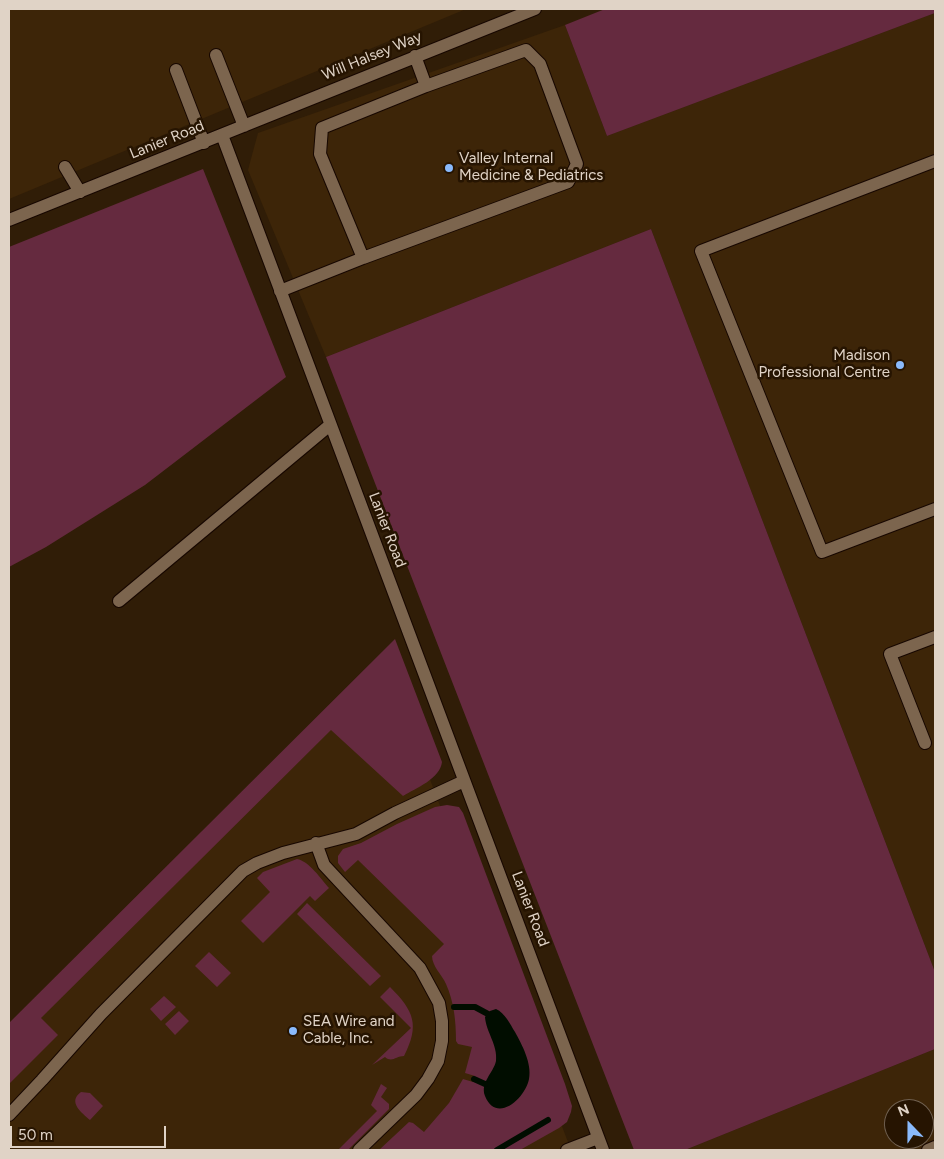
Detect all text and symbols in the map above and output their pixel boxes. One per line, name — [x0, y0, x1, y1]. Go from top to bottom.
street label: Will Halsey Way — [319, 28, 425, 84]
street label: Lanier Road — [127, 117, 207, 163]
place label: Valley Internal Medicine & Pediatrics — [459, 150, 603, 185]
marker: Valley Internal Medicine & Pediatrics — [443, 162, 455, 174]
place label: Madison Professional Centre — [758, 347, 890, 382]
marker: Madison Professional Centre — [894, 359, 906, 371]
street label: Lanier Road — [364, 490, 410, 570]
street label: Lanier Road — [507, 869, 553, 949]
place label: SEA Wire and Cable, Inc. — [303, 1013, 395, 1048]
marker: SEA Wire and Cable, Inc. — [287, 1025, 299, 1037]
north arrow — [884, 1099, 934, 1149]
text: N — [895, 1101, 912, 1120]
scale bar — [12, 1116, 169, 1148]
text: 50 m — [18, 1126, 53, 1144]

